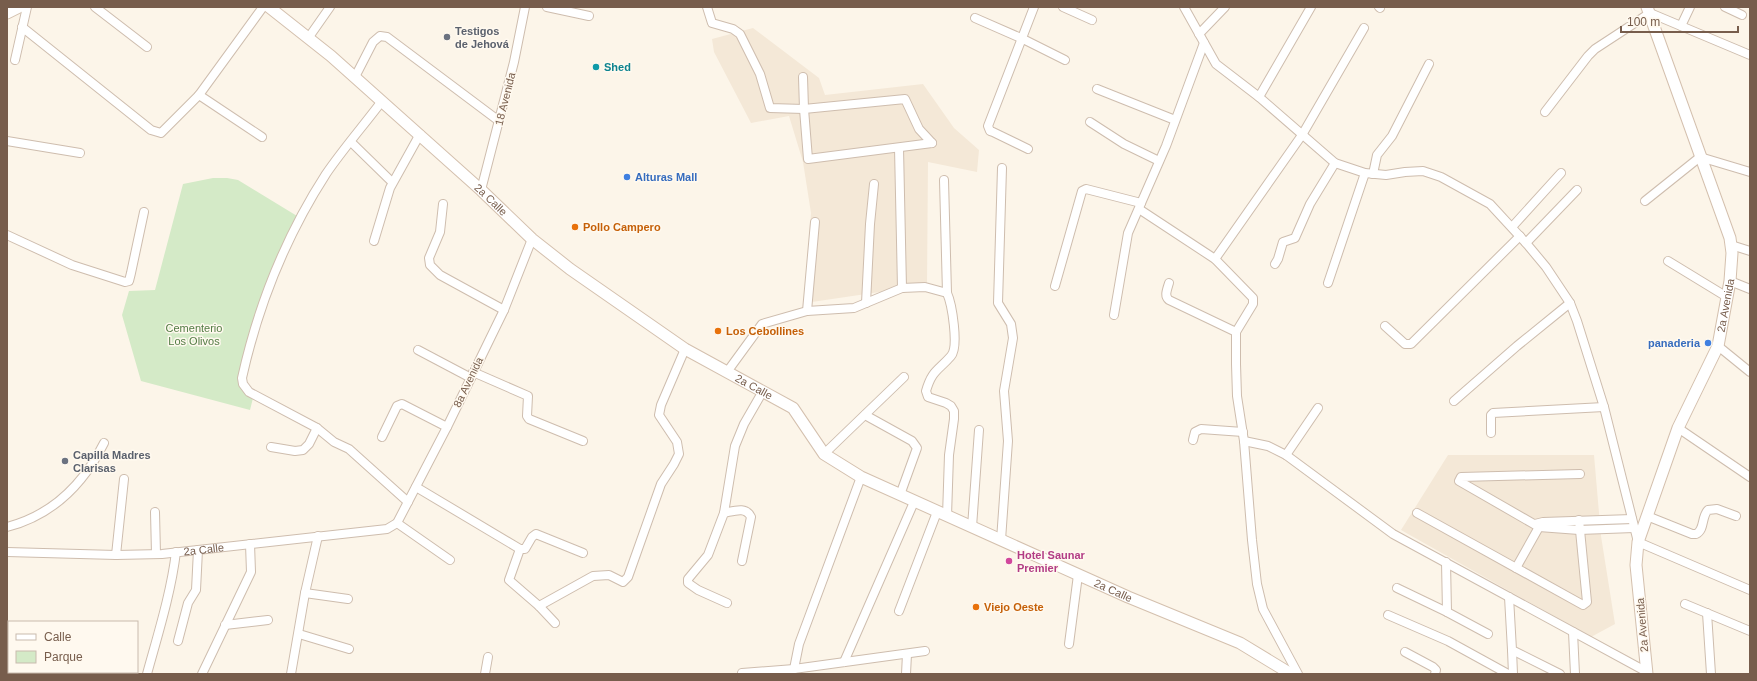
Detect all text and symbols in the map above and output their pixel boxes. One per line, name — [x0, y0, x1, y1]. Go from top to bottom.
scale bar — [1621, 8, 1738, 34]
text: 100 m — [1627, 15, 1660, 29]
place label: Testigos de Jehová — [455, 25, 510, 50]
marker: Testigos de Jehová — [442, 32, 452, 42]
place label: Shed — [604, 61, 631, 73]
marker: Shed — [591, 62, 601, 72]
street label: 18 Avenida — [493, 70, 518, 127]
place label: Alturas Mall — [635, 171, 697, 183]
marker: Alturas Mall — [622, 172, 632, 182]
street label: 2a Calle — [472, 181, 510, 218]
place label: Pollo Campero — [583, 221, 661, 233]
marker: Pollo Campero — [570, 222, 580, 232]
street label: 2a Avenida — [1715, 277, 1736, 333]
park label: Cementerio Los Olivos — [166, 322, 222, 347]
place label: Los Cebollines — [726, 325, 804, 337]
marker: Los Cebollines — [713, 326, 723, 336]
place label: panaderia — [1648, 337, 1701, 349]
marker: panaderia — [1703, 338, 1713, 348]
street label: 8a Avenida — [451, 354, 486, 409]
street label: 2a Calle — [733, 372, 775, 402]
place label: Capilla Madres Clarisas — [73, 449, 151, 474]
marker: Capilla Madres Clarisas — [60, 456, 70, 466]
street label: 2a Calle — [183, 541, 224, 558]
place label: Hotel Saunar Premier — [1017, 549, 1086, 574]
marker: Hotel Saunar Premier — [1004, 556, 1014, 566]
street label: 2a Calle — [1092, 577, 1134, 604]
street label: 2a Avenida — [1634, 597, 1650, 653]
place label: Viejo Oeste — [984, 601, 1044, 613]
marker: Viejo Oeste — [971, 602, 981, 612]
legend — [8, 621, 138, 673]
text: Calle — [44, 630, 72, 644]
text: Parque — [44, 650, 83, 664]

